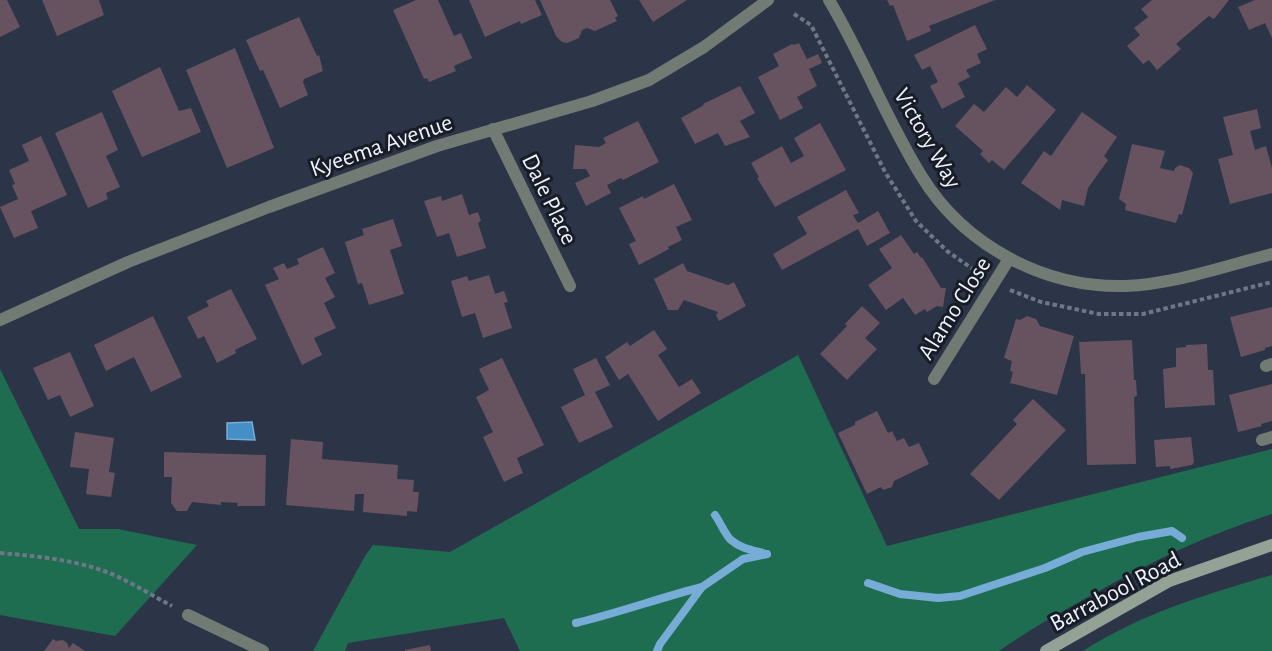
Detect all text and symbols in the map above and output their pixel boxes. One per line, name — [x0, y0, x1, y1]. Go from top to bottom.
street label: Victory Way — [889, 84, 965, 193]
street label: Kyeema Avenue — [307, 110, 456, 182]
street label: Dale Place — [517, 150, 581, 248]
street label: Alamo Close — [914, 253, 996, 364]
street label: Barrabool Road — [1046, 548, 1185, 636]

